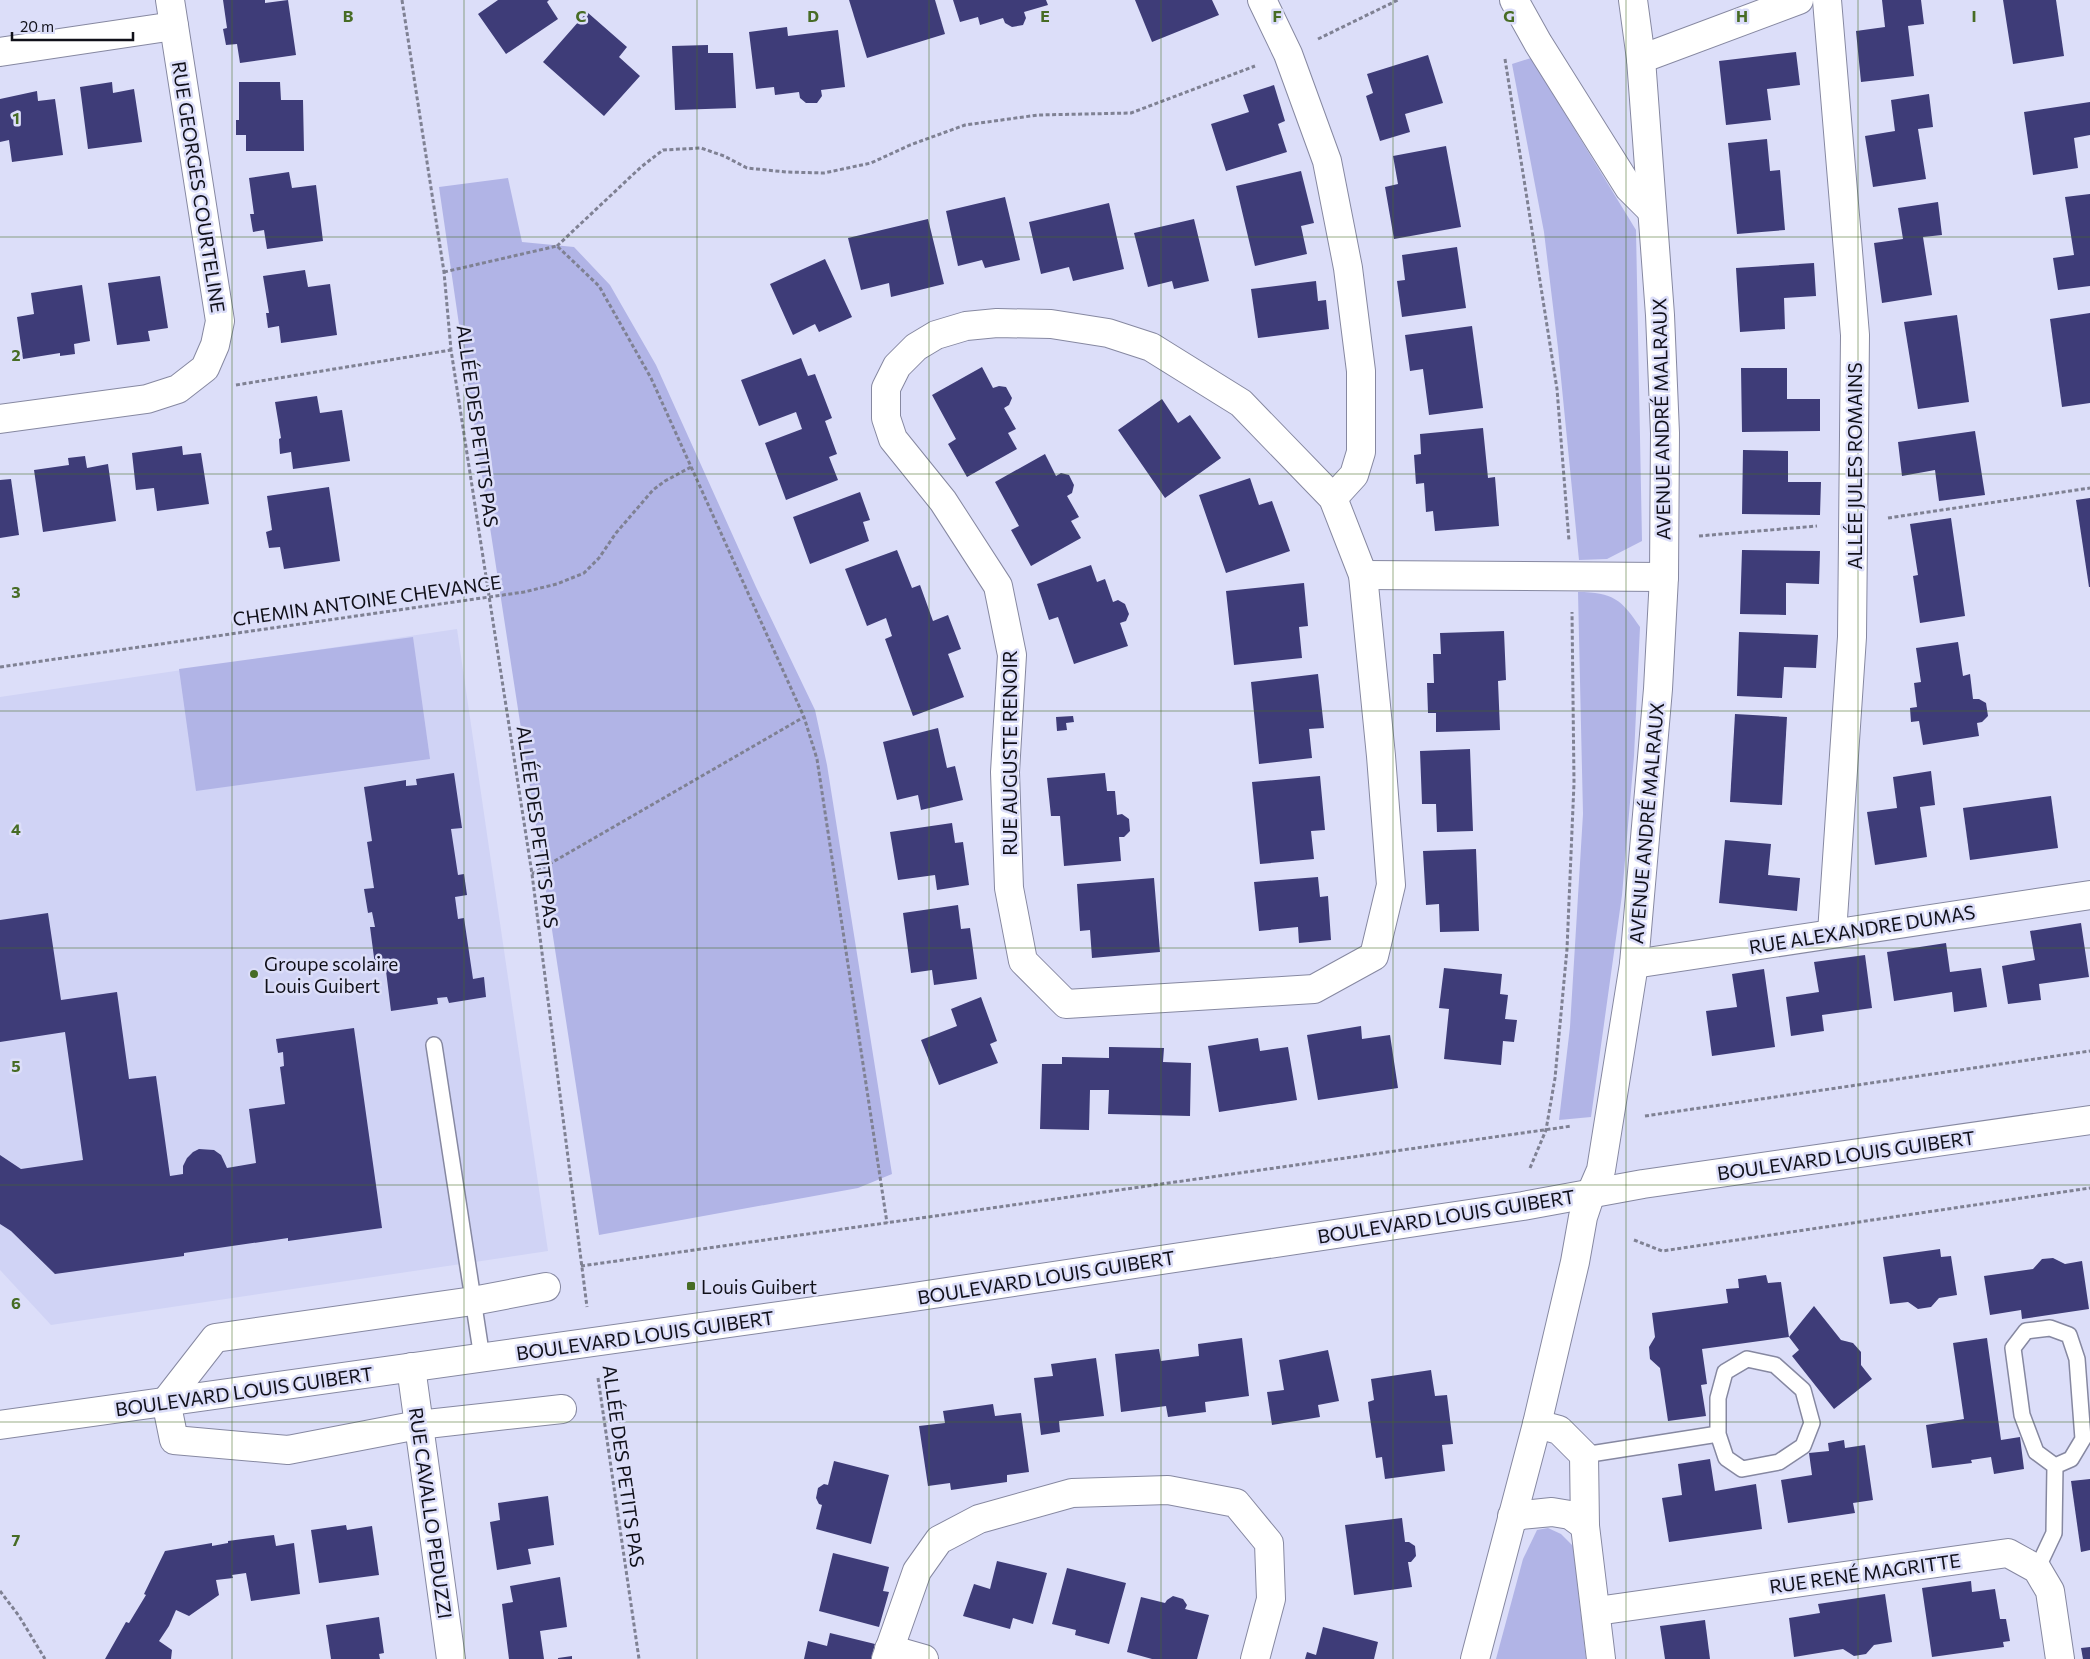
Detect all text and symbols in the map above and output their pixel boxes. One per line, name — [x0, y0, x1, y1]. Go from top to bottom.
text: B — [343, 6, 354, 25]
text: C — [576, 6, 587, 25]
text: D — [807, 6, 819, 25]
text: E — [1040, 6, 1050, 25]
text: F — [1272, 6, 1282, 25]
text: G — [1503, 6, 1515, 25]
text: H — [1736, 6, 1748, 25]
text: I — [1971, 6, 1977, 25]
scale bar — [12, 10, 134, 42]
text: 20 m — [20, 17, 54, 35]
street label: RUE GEORGES COURTELINE — [168, 60, 230, 314]
text: 1 — [12, 108, 20, 127]
street label: AVENUE ANDRÉ MALRAUX — [1647, 297, 1675, 540]
street label: ALLÉE DES PETITS PAS — [452, 323, 504, 529]
text: 2 — [11, 345, 21, 364]
street label: ALLÉE JULES ROMAINS — [1843, 362, 1866, 570]
street label: CHEMIN ANTOINE CHEVANCE — [231, 570, 503, 630]
text: 3 — [11, 582, 21, 601]
street label: RUE AUGUSTE RENOIR — [998, 650, 1021, 856]
street label: AVENUE ANDRÉ MALRAUX — [1624, 701, 1668, 945]
street label: ALLÉE DES PETITS PAS — [512, 724, 564, 930]
text: 4 — [11, 819, 21, 838]
street label: RUE ALEXANDRE DUMAS — [1747, 900, 1977, 958]
place label: Groupe scolaire Louis Guibert — [264, 952, 398, 997]
marker: Groupe scolaire Louis Guibert — [248, 968, 260, 980]
text: 5 — [11, 1056, 21, 1075]
street label: BOULEVARD LOUIS GUIBERT — [1716, 1126, 1976, 1184]
street label: BOULEVARD LOUIS GUIBERT — [1316, 1184, 1576, 1248]
street label: BOULEVARD LOUIS GUIBERT — [916, 1245, 1176, 1309]
place label: Louis Guibert — [701, 1275, 817, 1298]
marker: Louis Guibert — [685, 1280, 697, 1292]
text: 6 — [11, 1293, 21, 1312]
street label: BOULEVARD LOUIS GUIBERT — [515, 1306, 775, 1364]
street label: BOULEVARD LOUIS GUIBERT — [114, 1362, 374, 1420]
street label: ALLÉE DES PETITS PAS — [598, 1363, 650, 1569]
street label: RUE CAVALLO PEDUZZI — [405, 1406, 457, 1620]
text: 7 — [12, 1530, 21, 1549]
street label: RUE RENÉ MAGRITTE — [1768, 1548, 1962, 1598]

